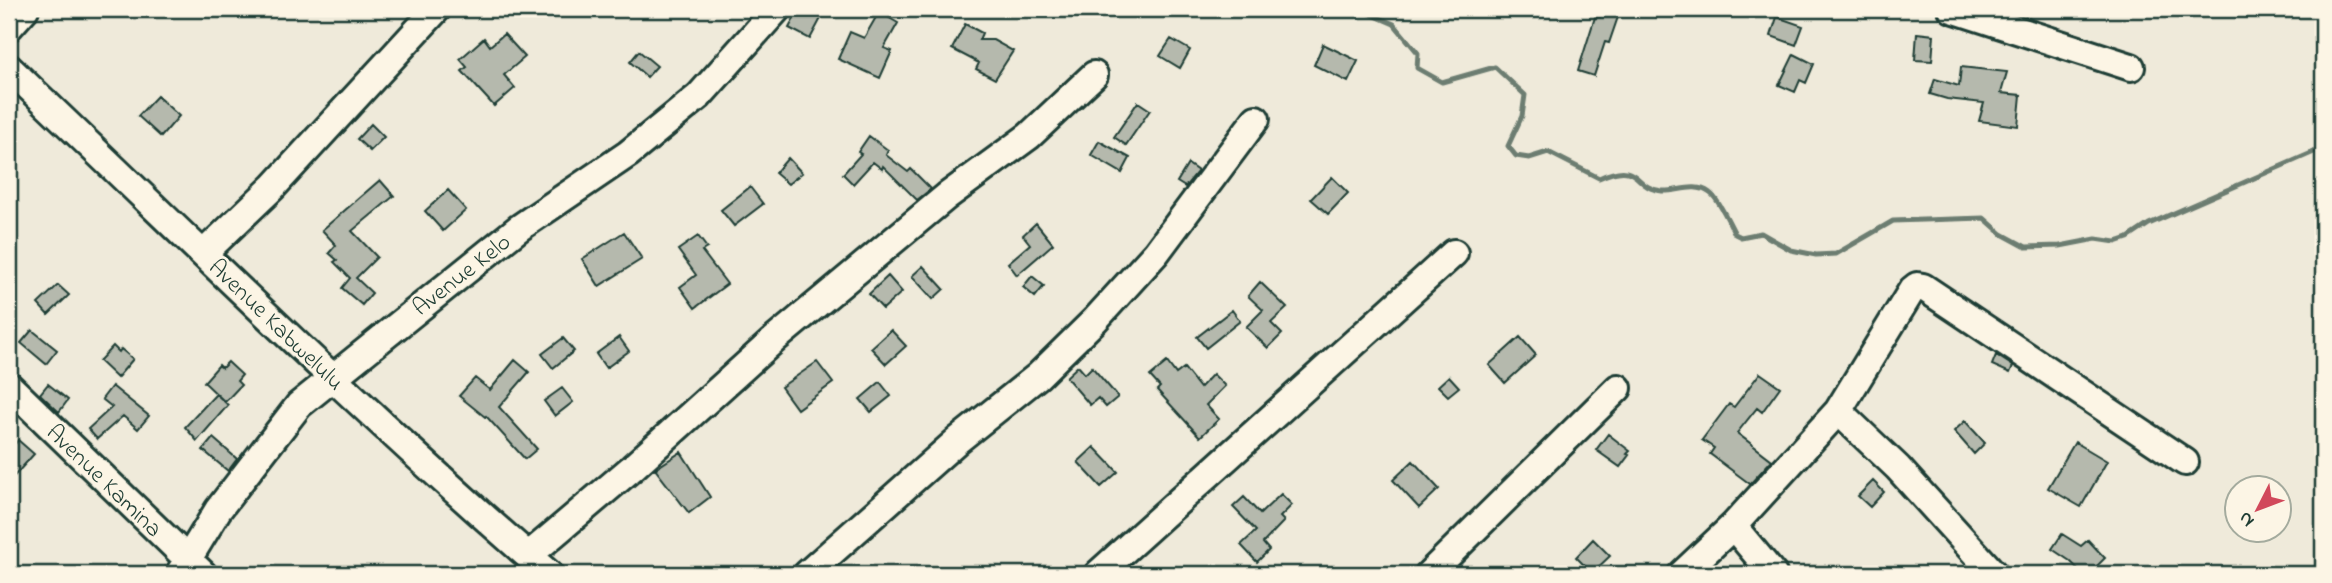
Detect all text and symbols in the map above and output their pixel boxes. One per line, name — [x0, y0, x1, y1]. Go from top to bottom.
street label: Avenue Kelo — [406, 226, 519, 326]
street label: Avenue Kabwelulu — [199, 252, 351, 400]
street label: Avenue Kamina — [37, 417, 169, 547]
north arrow — [2224, 475, 2294, 544]
text: N — [2233, 505, 2262, 533]

